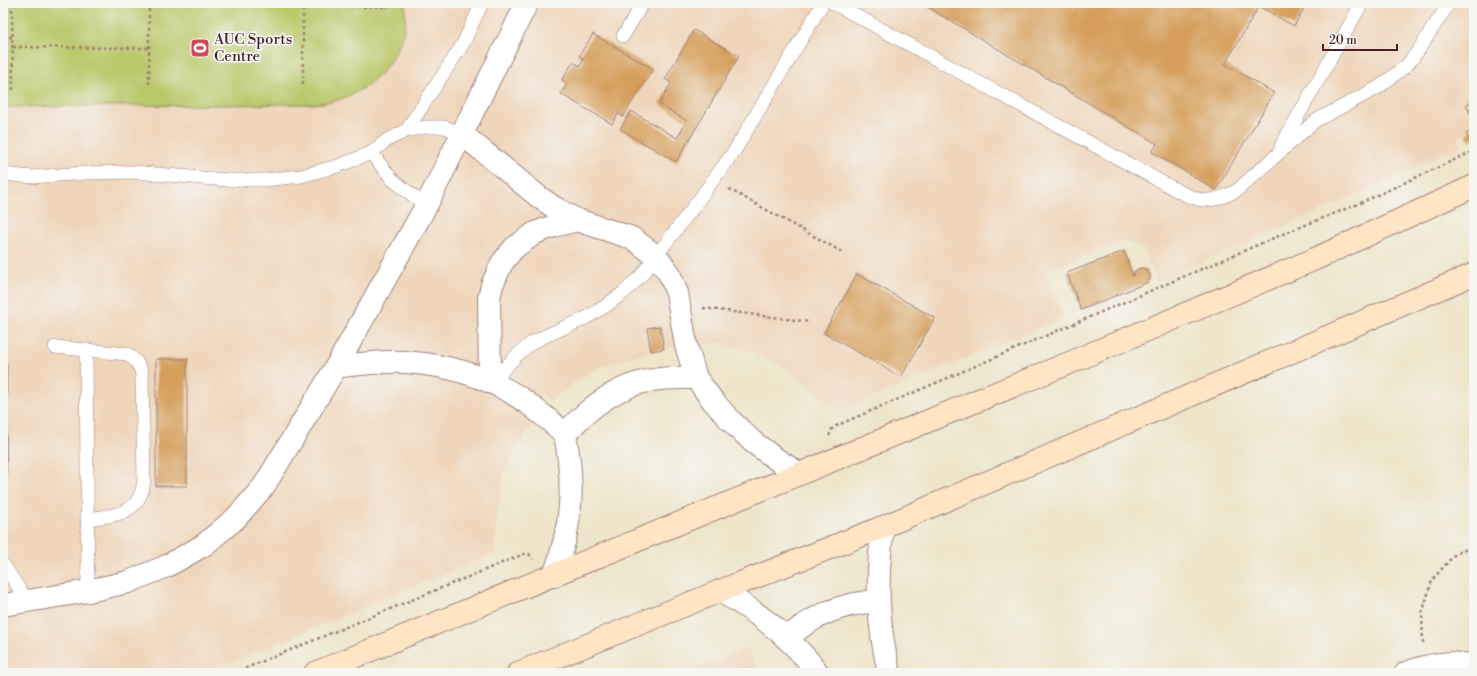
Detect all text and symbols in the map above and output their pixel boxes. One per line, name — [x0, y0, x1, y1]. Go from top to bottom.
scale bar — [1323, 26, 1397, 52]
place label: AUC Sports Centre — [213, 30, 292, 66]
text: 20 m — [1329, 33, 1357, 48]
sports icon: AUC Sports Centre — [189, 37, 211, 59]

